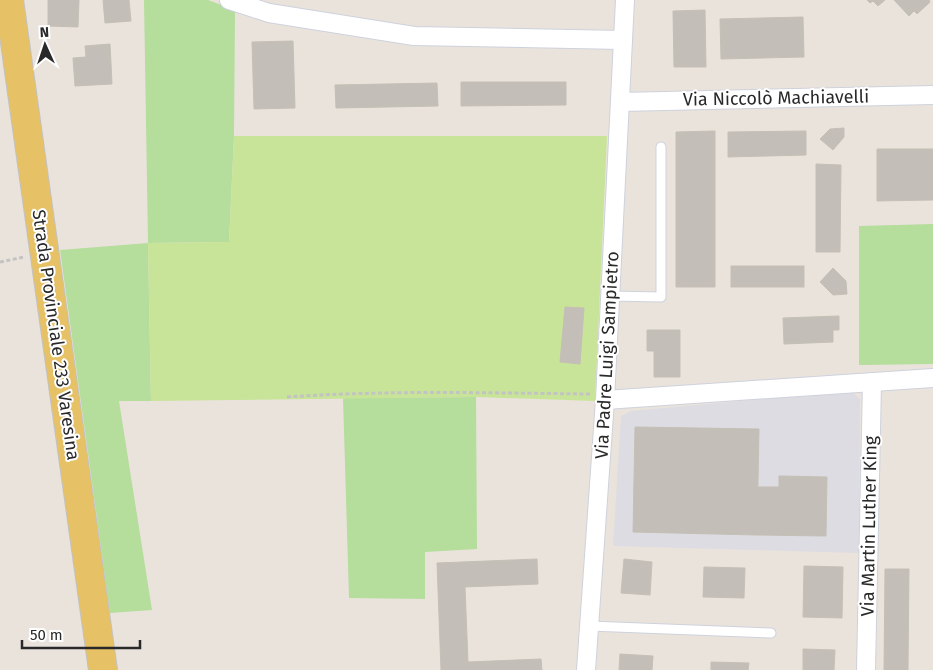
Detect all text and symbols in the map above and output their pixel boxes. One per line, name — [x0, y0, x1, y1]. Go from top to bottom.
north arrow — [20, 20, 70, 70]
text: N — [39, 24, 49, 41]
street label: Via Niccolò Machiavelli — [683, 85, 869, 111]
street label: Strada Provinciale 233 Varesina — [28, 208, 84, 462]
street label: Via Padre Luigi Sampietro — [591, 250, 623, 460]
street label: Via Martin Luther King — [856, 435, 882, 616]
scale bar — [22, 618, 140, 650]
text: 50 m — [30, 626, 63, 644]

